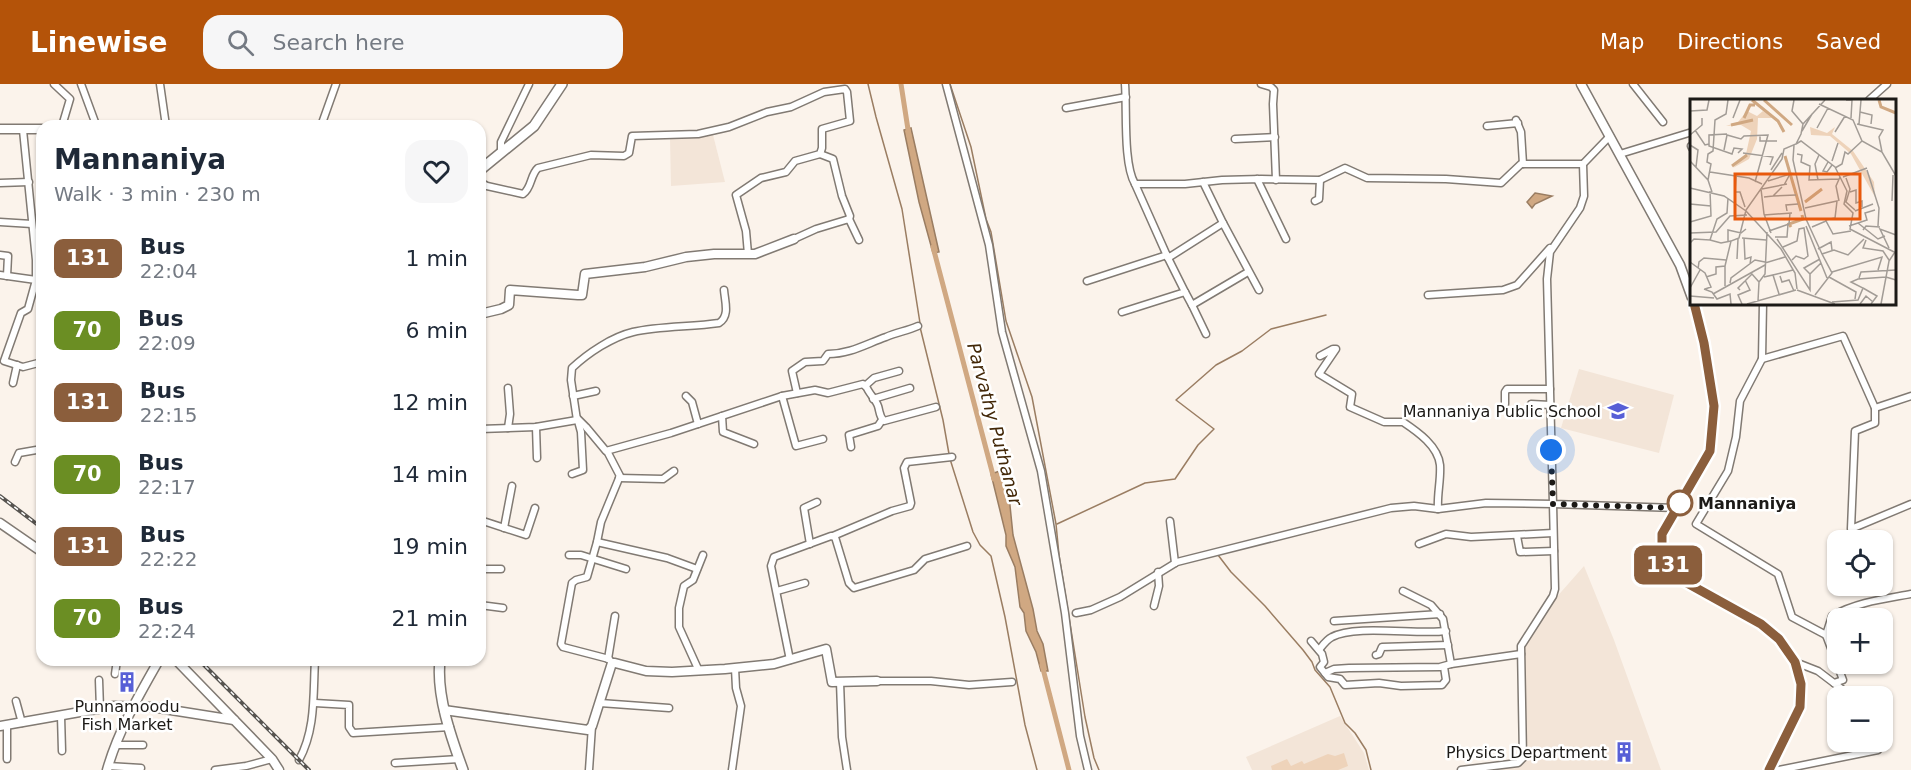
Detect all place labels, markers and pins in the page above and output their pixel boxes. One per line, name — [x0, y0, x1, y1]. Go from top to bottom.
school or university icon: Mannaniya Public School — [1606, 399, 1630, 423]
place label: Mannaniya Public School — [1403, 402, 1601, 421]
marker: Mannaniya — [1667, 490, 1693, 516]
place label: Mannaniya — [1698, 494, 1796, 513]
building icon: Punnamoodu Fish Market — [115, 670, 139, 694]
place label: Punnamoodu Fish Market — [74, 697, 180, 734]
building icon: Physics Department — [1612, 740, 1636, 764]
place label: Physics Department — [1446, 743, 1607, 762]

